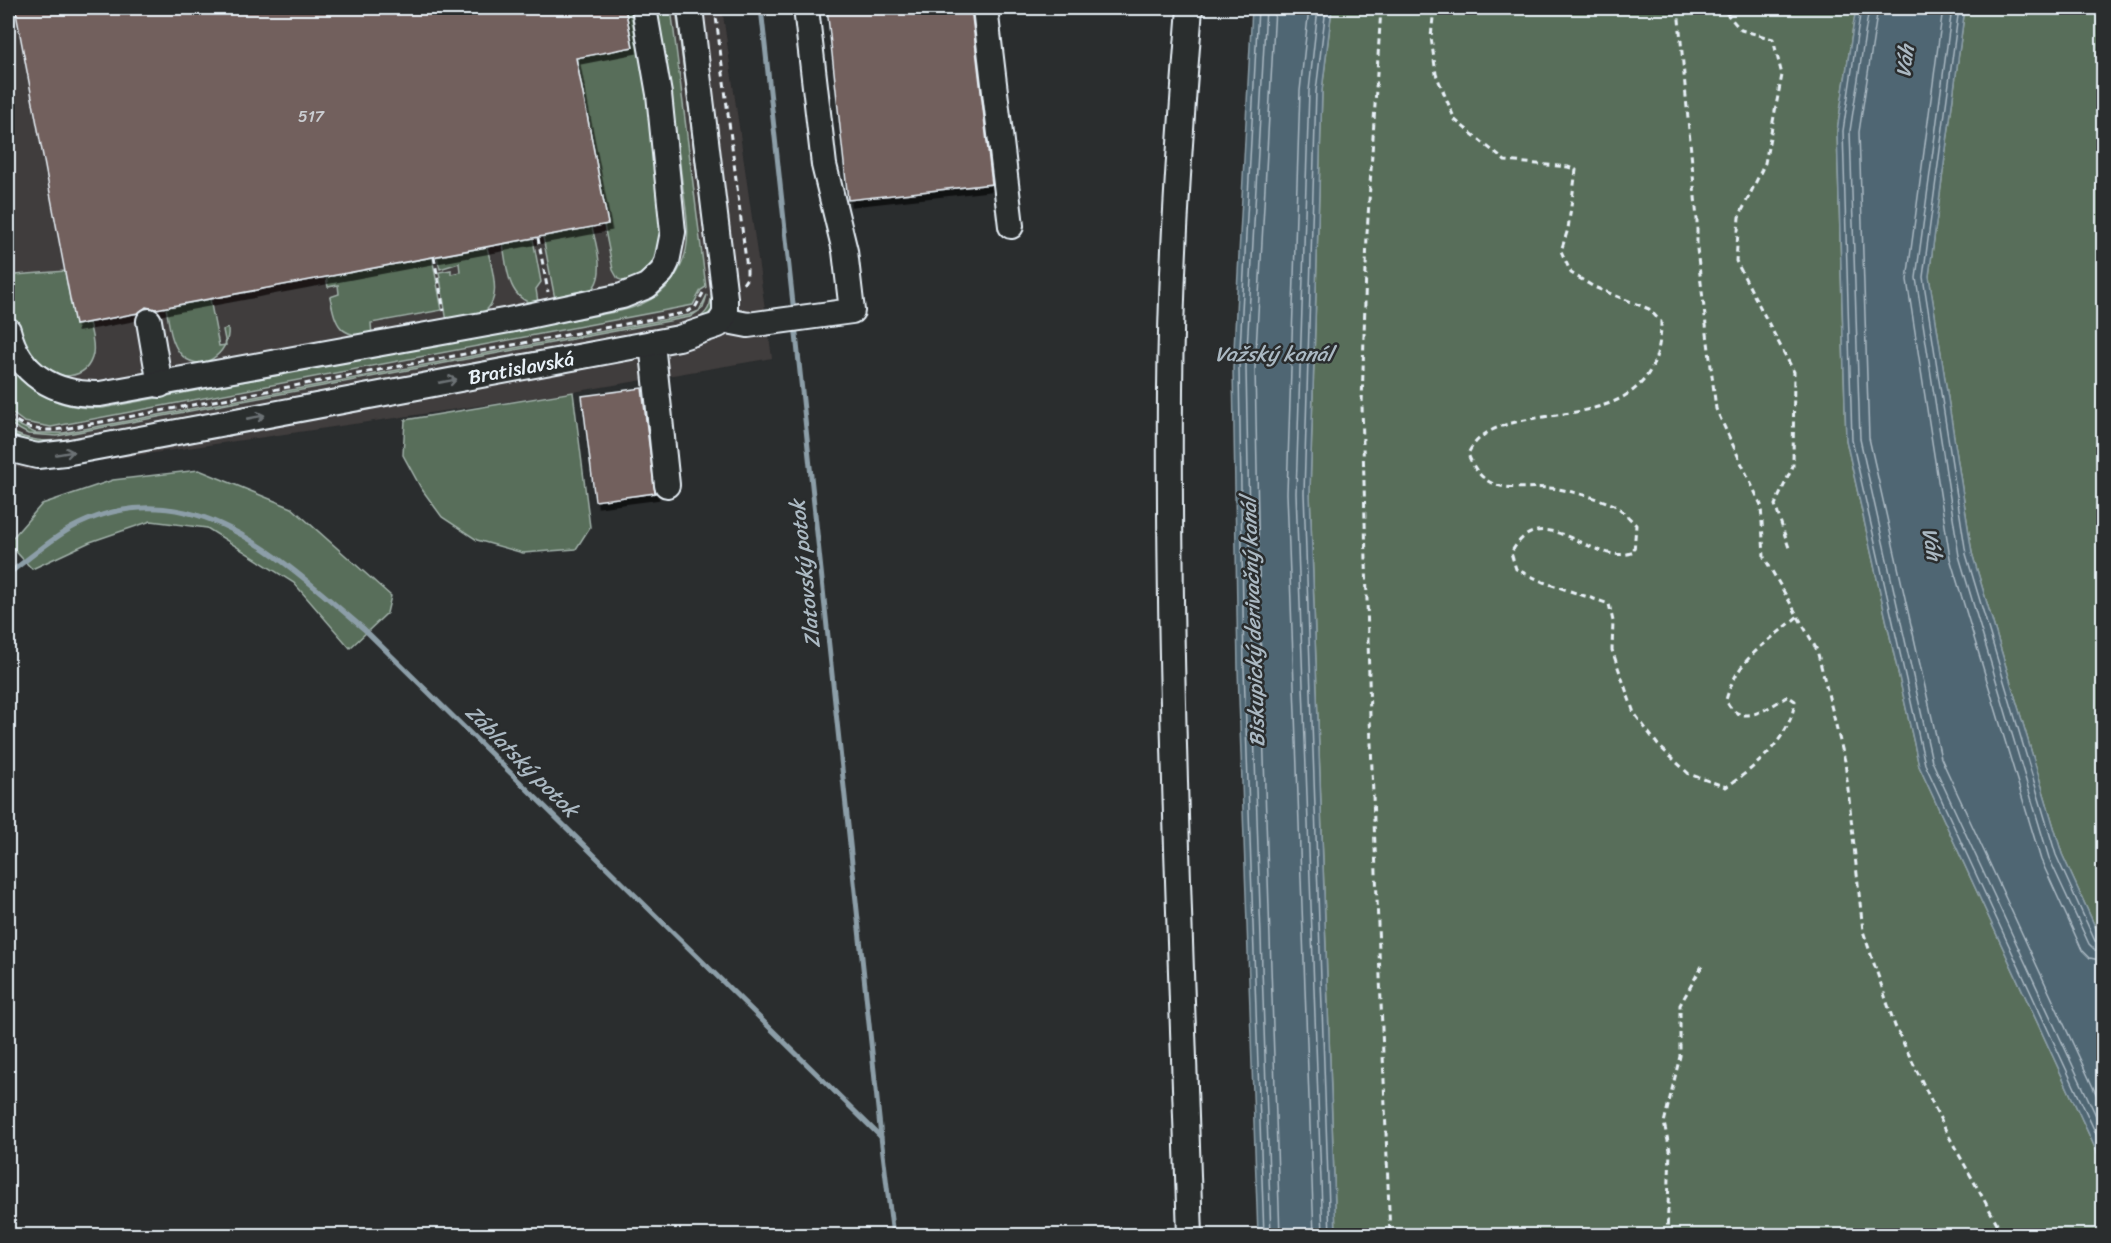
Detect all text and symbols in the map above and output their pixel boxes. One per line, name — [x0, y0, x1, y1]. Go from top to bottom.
water label: Váh — [1884, 41, 1926, 79]
house number: 517 — [298, 102, 325, 131]
water label: Važský kanál — [1215, 335, 1338, 373]
street label: Bratislavská — [465, 341, 577, 395]
one-way arrow — [438, 375, 457, 386]
one-way arrow — [246, 411, 266, 422]
one-way arrow — [54, 447, 74, 458]
water label: Biskupický derivačný kanál — [1229, 491, 1276, 748]
water label: Zlatovský potok — [778, 495, 832, 650]
water label: Váh — [1910, 525, 1954, 565]
water label: Záblatský potok — [456, 695, 590, 829]

